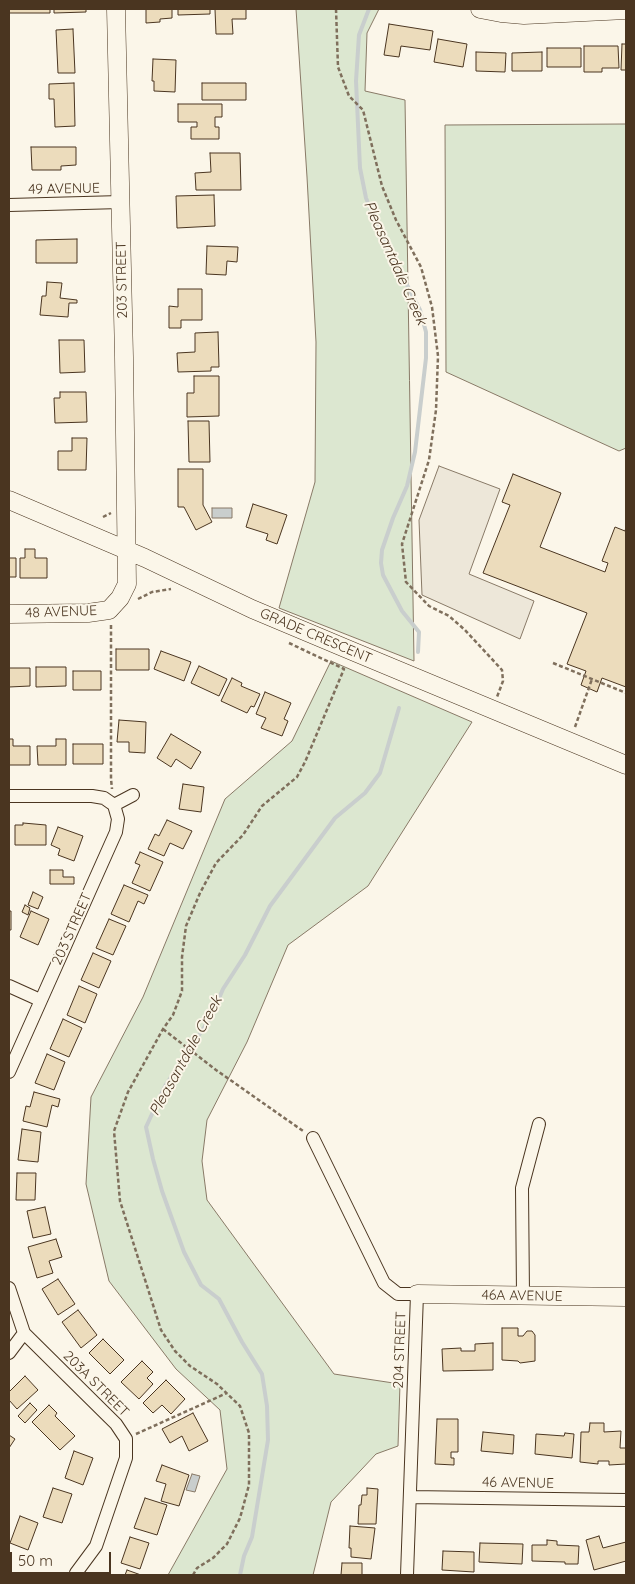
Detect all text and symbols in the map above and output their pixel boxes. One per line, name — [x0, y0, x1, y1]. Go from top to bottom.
street label: 49 AVENUE — [28, 180, 100, 198]
water label: Pleasantdale Creek — [360, 198, 430, 328]
street label: 203 STREET — [113, 241, 131, 319]
street label: 48 AVENUE — [25, 602, 97, 622]
street label: GRADE CRESCENT — [257, 605, 375, 667]
street label: 203 STREET — [49, 890, 95, 968]
water label: Pleasantdale Creek — [146, 993, 226, 1119]
street label: 46A AVENUE — [481, 1287, 563, 1305]
street label: 204 STREET — [390, 1311, 410, 1389]
street label: 203A STREET — [60, 1348, 132, 1420]
street label: 46 AVENUE — [482, 1474, 554, 1492]
scale bar — [12, 1542, 114, 1574]
text: 50 m — [18, 1551, 53, 1570]

